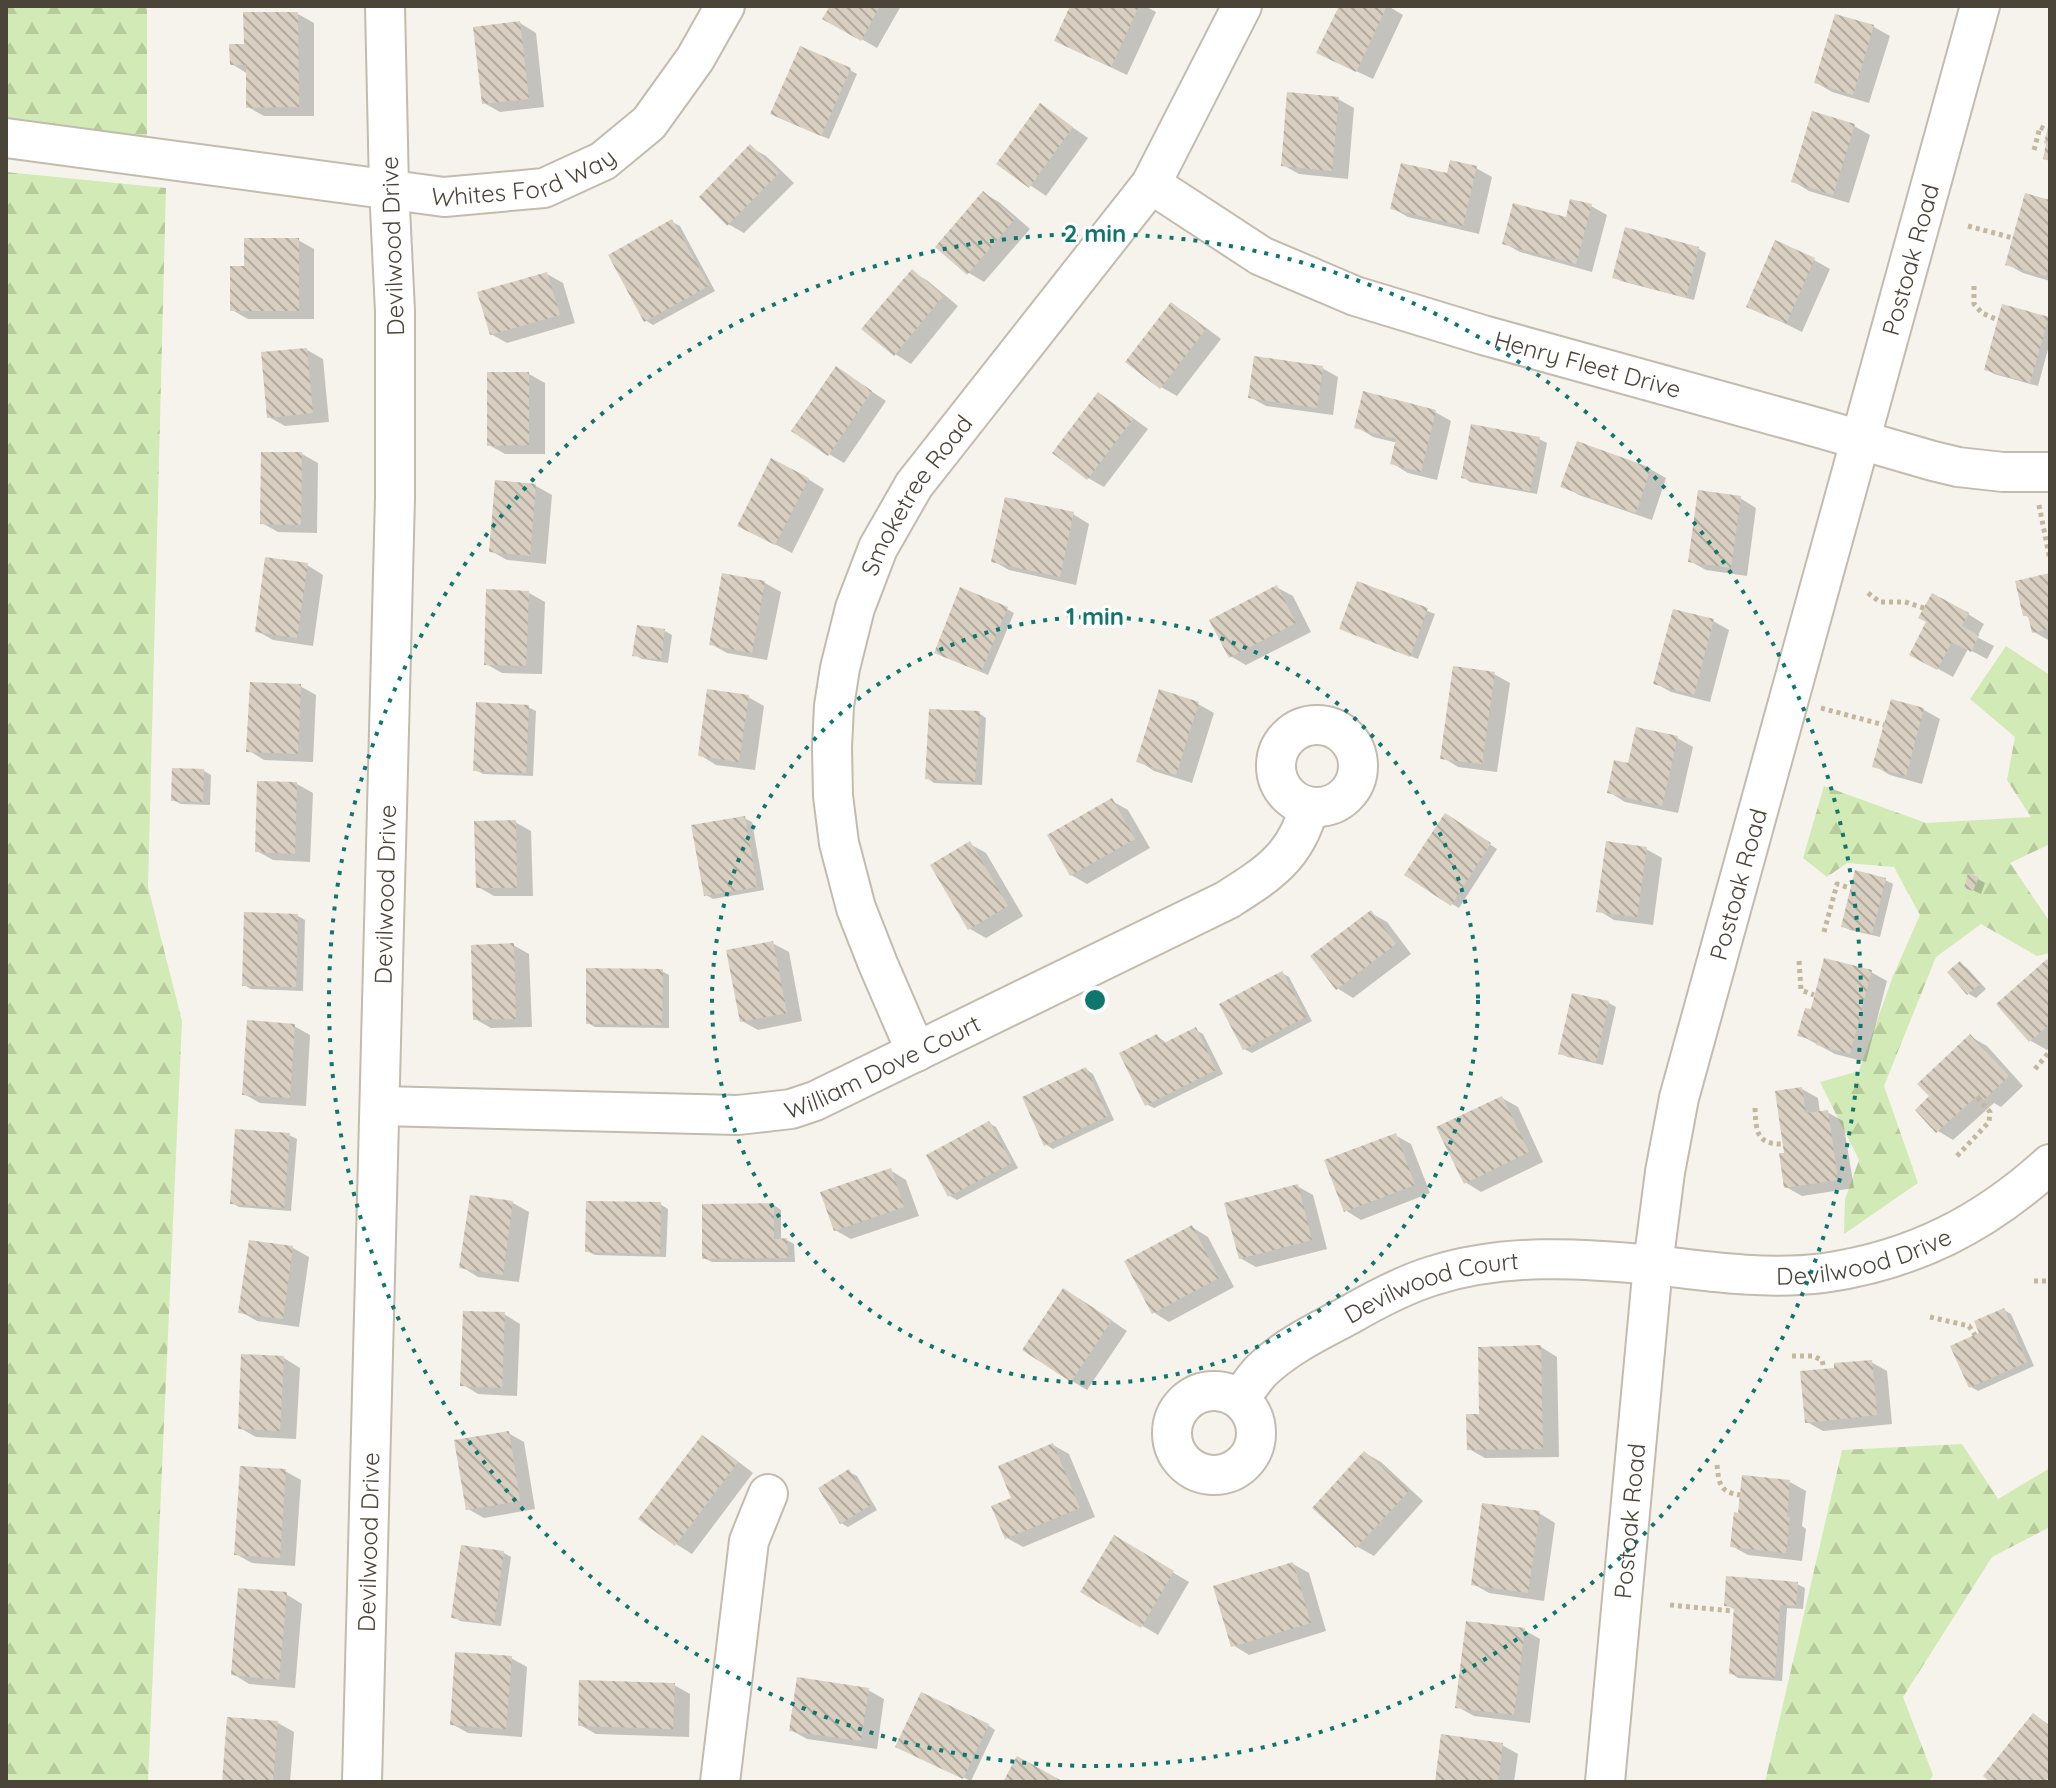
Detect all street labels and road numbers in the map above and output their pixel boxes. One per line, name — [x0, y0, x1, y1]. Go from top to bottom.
street label: Whites Ford Way — [429, 142, 622, 213]
street label: Devilwood Drive — [374, 156, 410, 336]
street label: Postoak Road — [1875, 180, 1945, 339]
street label: Henry Fleet Drive — [1491, 324, 1684, 404]
street label: Smoketree Road — [854, 409, 978, 580]
street label: Devilwood Drive — [367, 804, 402, 985]
street label: Postoak Road — [1703, 805, 1773, 963]
street label: William Dove Court — [780, 1008, 985, 1125]
street label: Devilwood Drive — [1776, 1221, 1956, 1291]
street label: Devilwood Court — [1339, 1245, 1520, 1330]
street label: Postoak Road — [1607, 1442, 1651, 1600]
street label: Devilwood Drive — [351, 1452, 385, 1632]

